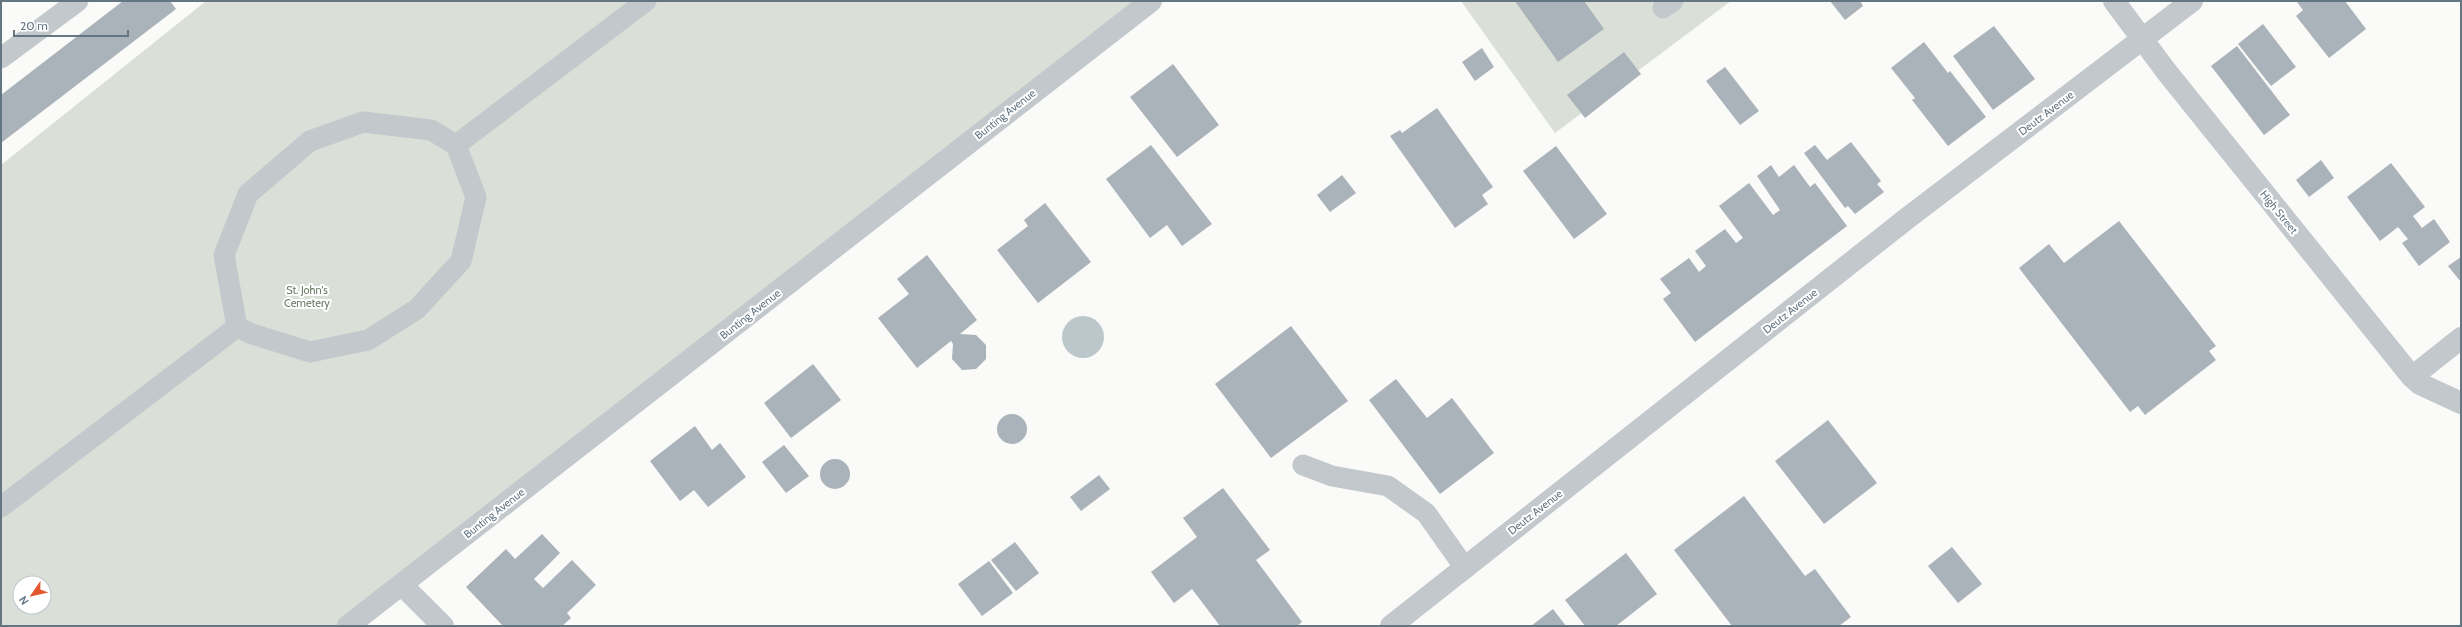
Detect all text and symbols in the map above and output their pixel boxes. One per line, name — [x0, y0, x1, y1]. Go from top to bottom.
scale bar — [14, 12, 128, 38]
text: 20 m — [20, 18, 48, 33]
street label: Bunting Avenue — [972, 86, 1038, 142]
street label: Deutz Avenue — [2016, 87, 2077, 138]
street label: High Street — [2257, 187, 2301, 237]
park label: St. John's Cemetery — [284, 283, 330, 310]
street label: Deutz Avenue — [1760, 285, 1820, 337]
street label: Bunting Avenue — [717, 286, 783, 342]
street label: Bunting Avenue — [461, 485, 527, 541]
street label: Deutz Avenue — [1505, 486, 1565, 538]
north arrow — [12, 575, 52, 615]
text: N — [16, 593, 32, 608]

